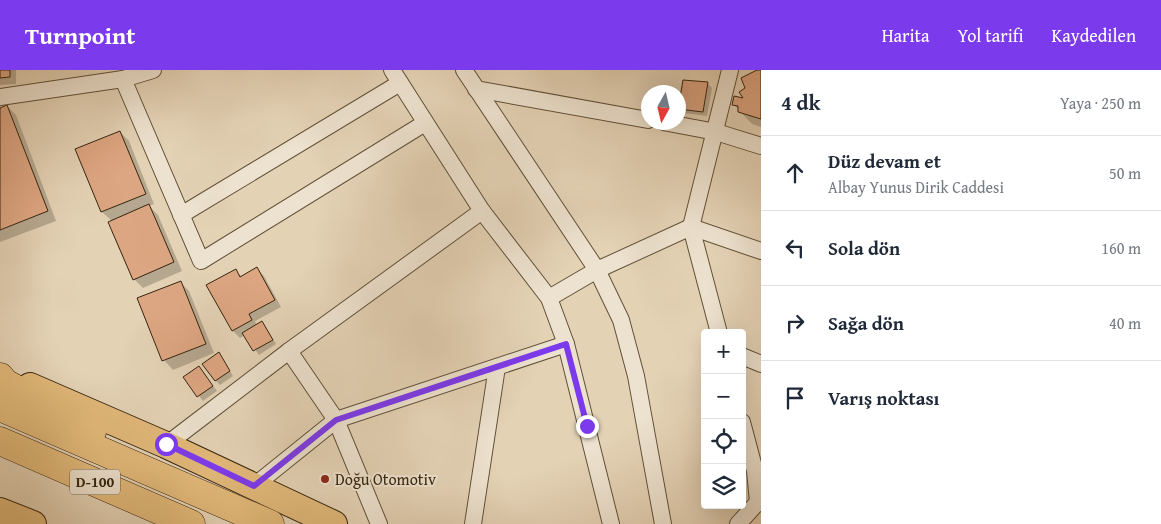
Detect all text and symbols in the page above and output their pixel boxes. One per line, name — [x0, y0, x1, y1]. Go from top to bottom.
text: Turnpoint — [25, 18, 135, 53]
text: Harita — [882, 22, 929, 49]
text: Yol tarifi — [957, 22, 1024, 49]
text: Kaydedilen — [1052, 22, 1136, 49]
north arrow — [641, 85, 686, 130]
text: 4 dk — [781, 87, 821, 118]
text: Yaya · 250 m — [1060, 91, 1141, 115]
text: Düz devam et — [828, 147, 941, 175]
icon: ahead — [781, 159, 809, 187]
text: 50 m — [1109, 161, 1141, 185]
text: Albay Yunus Dirik Caddesi — [828, 175, 1004, 199]
icon: left — [781, 234, 809, 262]
text: Sola dön — [828, 234, 900, 262]
text: 160 m — [1101, 236, 1141, 260]
icon: right — [781, 309, 809, 337]
text: Sağa dön — [828, 309, 904, 337]
text: 40 m — [1109, 311, 1141, 335]
map controls — [701, 329, 746, 509]
button: + — [701, 329, 746, 374]
button: − — [701, 374, 746, 419]
icon: arrive — [781, 384, 809, 412]
text: Varış noktası — [828, 384, 939, 412]
route end — [576, 415, 599, 438]
button: locate — [701, 419, 746, 464]
route start — [155, 433, 178, 456]
button: layers — [701, 464, 746, 509]
place label: Doğu Otomotiv — [335, 467, 436, 491]
road number: D-100 — [70, 470, 120, 494]
marker: Doğu Otomotiv — [319, 473, 331, 485]

